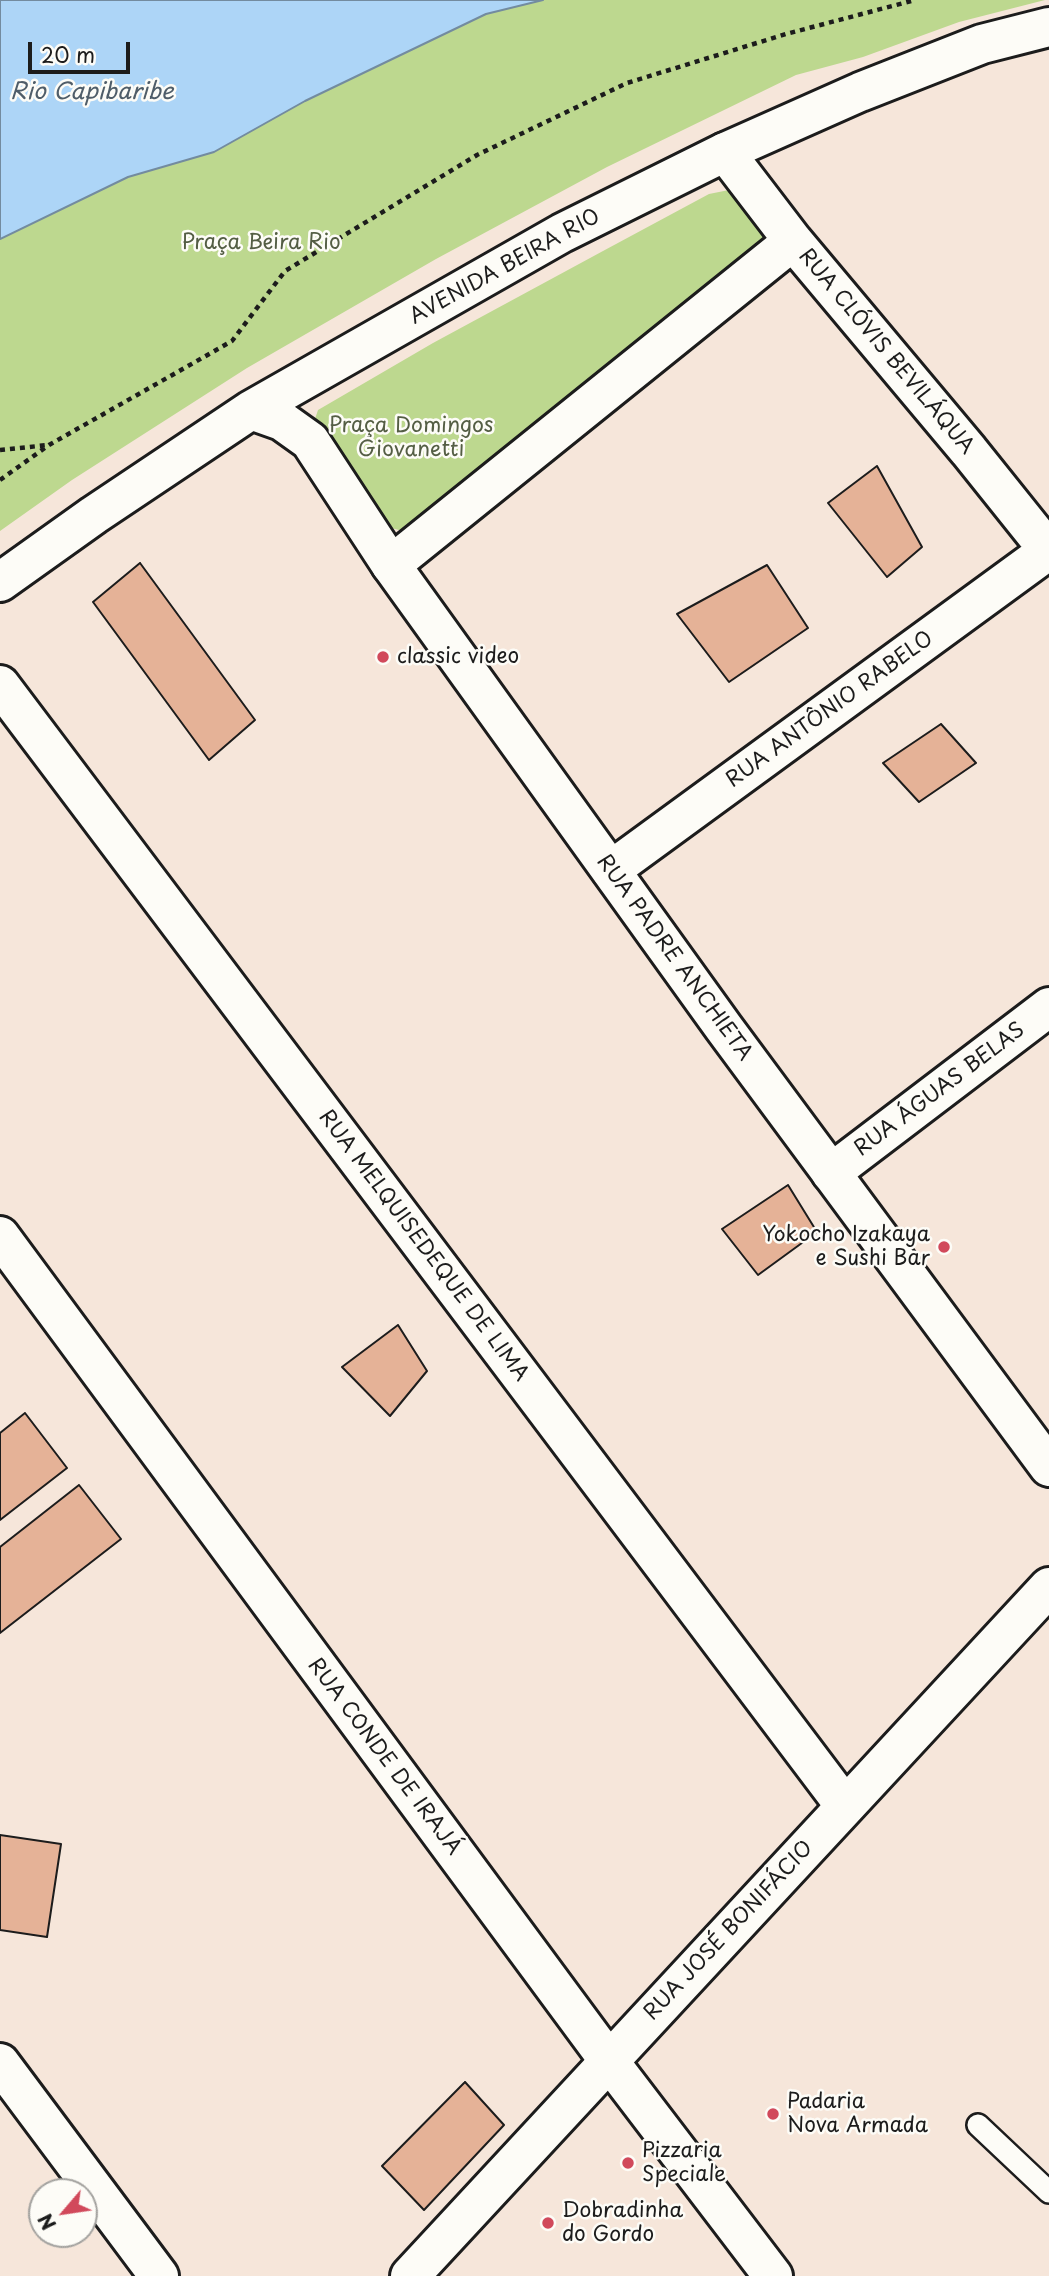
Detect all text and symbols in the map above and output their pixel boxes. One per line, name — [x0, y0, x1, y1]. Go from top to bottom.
scale bar — [32, 28, 133, 72]
text: 20 m — [41, 38, 95, 70]
water label: Rio Capibaribe — [10, 79, 174, 107]
street label: AVENIDA BEIRA RIO — [405, 204, 605, 330]
park label: Praça Beira Rio — [181, 230, 341, 256]
street label: RUA CLÓVIS BEVILÁQUA — [793, 244, 979, 460]
park label: Praça Domingos Giovanetti — [329, 413, 493, 463]
street label: RUA ANTÔNIO RABELO — [722, 627, 938, 793]
place label: classic video — [397, 644, 519, 670]
marker: classic video — [375, 649, 391, 665]
street label: RUA PADRE ANCHIETA — [591, 850, 757, 1066]
street label: RUA ÁGUAS BELAS — [850, 1018, 1030, 1162]
street label: RUA MELQUISEDEQUE DE LIMA — [313, 1106, 533, 1386]
place label: Yokocho Izakaya e Sushi Bar — [762, 1222, 930, 1272]
marker: Yokocho Izakaya e Sushi Bar — [936, 1239, 952, 1255]
street label: RUA CONDE DE IRAJÁ — [302, 1654, 466, 1860]
street label: RUA JOSÉ BONIFÁCIO — [639, 1836, 819, 2026]
place label: Padaria Nova Armada — [787, 2089, 928, 2139]
marker: Padaria Nova Armada — [765, 2106, 781, 2122]
place label: Pizzaria Speciale — [642, 2138, 726, 2188]
marker: Pizzaria Speciale — [620, 2155, 636, 2171]
north arrow — [28, 2178, 98, 2248]
place label: Dobradinha do Gordo — [562, 2198, 683, 2248]
text: N — [30, 2209, 62, 2236]
marker: Dobradinha do Gordo — [540, 2215, 556, 2231]

